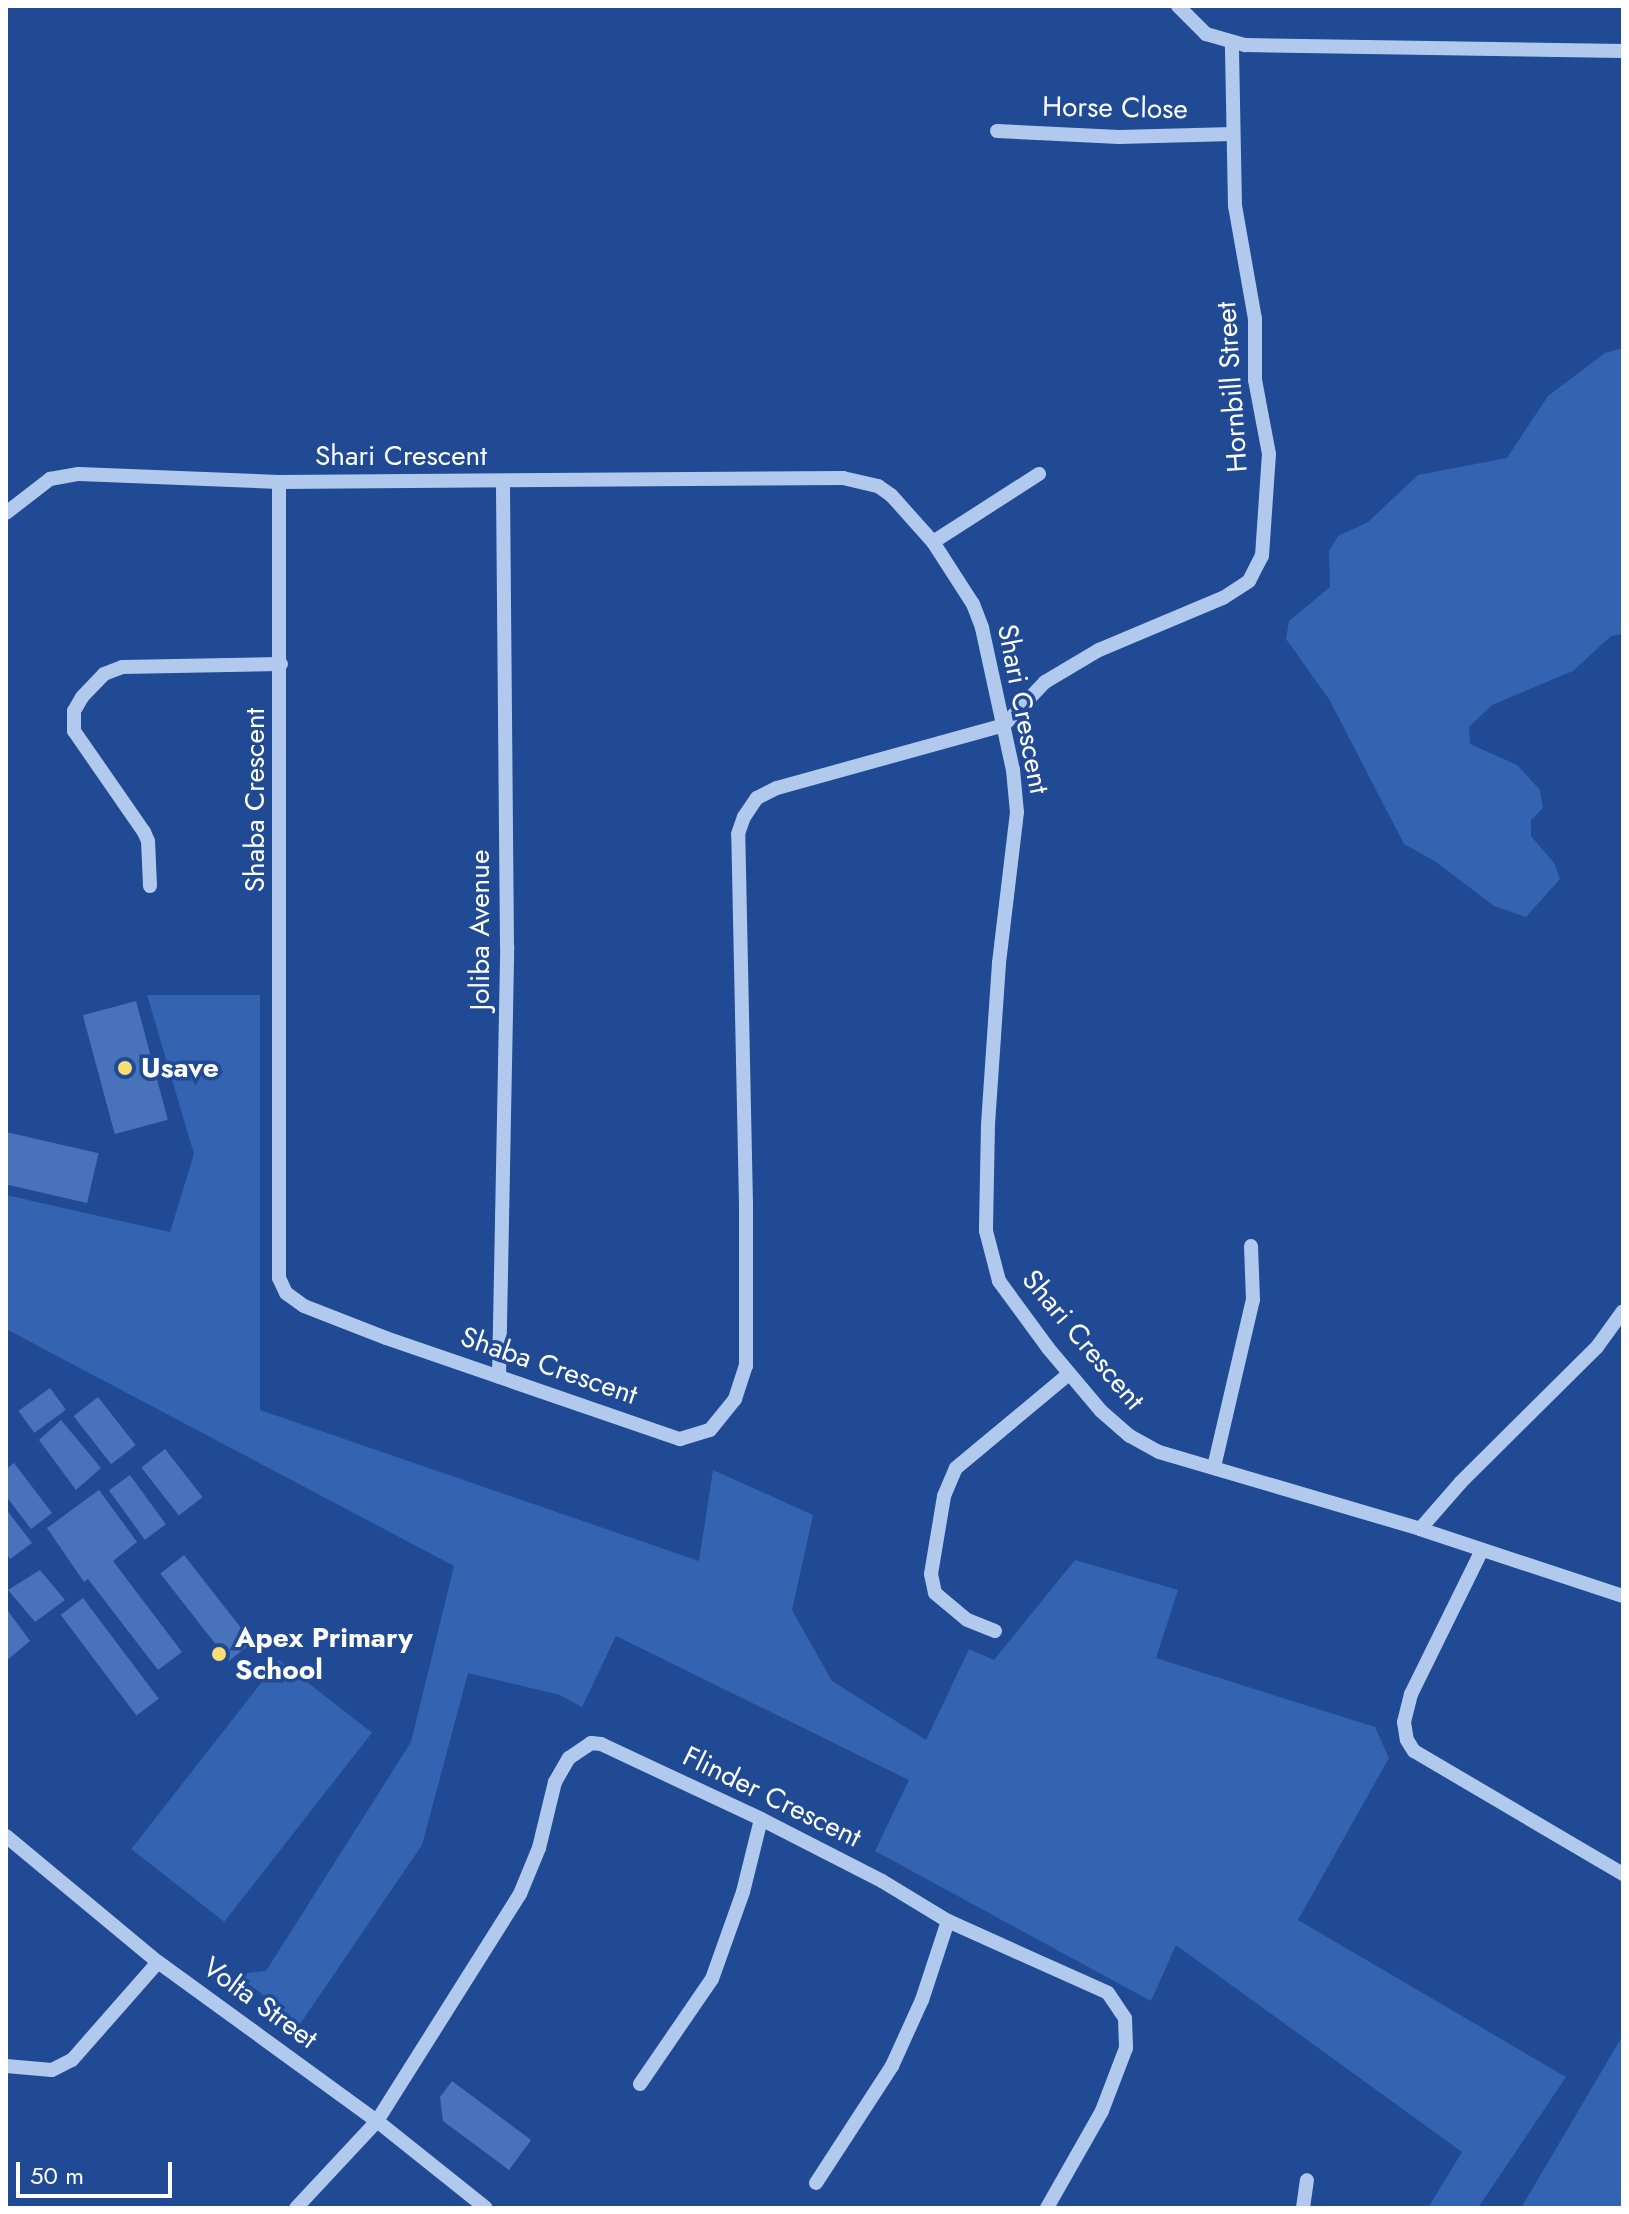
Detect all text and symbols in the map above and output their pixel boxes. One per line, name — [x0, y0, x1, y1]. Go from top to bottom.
street label: Horse Close — [1042, 90, 1188, 126]
street label: Hornbill Street — [1209, 301, 1255, 473]
street label: Shari Crescent — [315, 439, 487, 473]
street label: Shari Crescent — [990, 621, 1056, 797]
street label: Shaba Crescent — [238, 708, 272, 892]
street label: Joliba Avenue — [463, 850, 497, 1010]
place label: Usave — [141, 1051, 219, 1085]
marker: Usave — [116, 1059, 134, 1077]
street label: Shari Crescent — [1015, 1263, 1151, 1417]
street label: Shaba Crescent — [456, 1320, 642, 1412]
place label: Apex Primary School — [235, 1621, 413, 1687]
marker: Apex Primary School — [210, 1645, 228, 1663]
street label: Flinder Crescent — [677, 1739, 867, 1855]
street label: Volta Street — [196, 1950, 324, 2056]
scale bar — [20, 2146, 176, 2196]
text: 50 m — [30, 2158, 84, 2193]

